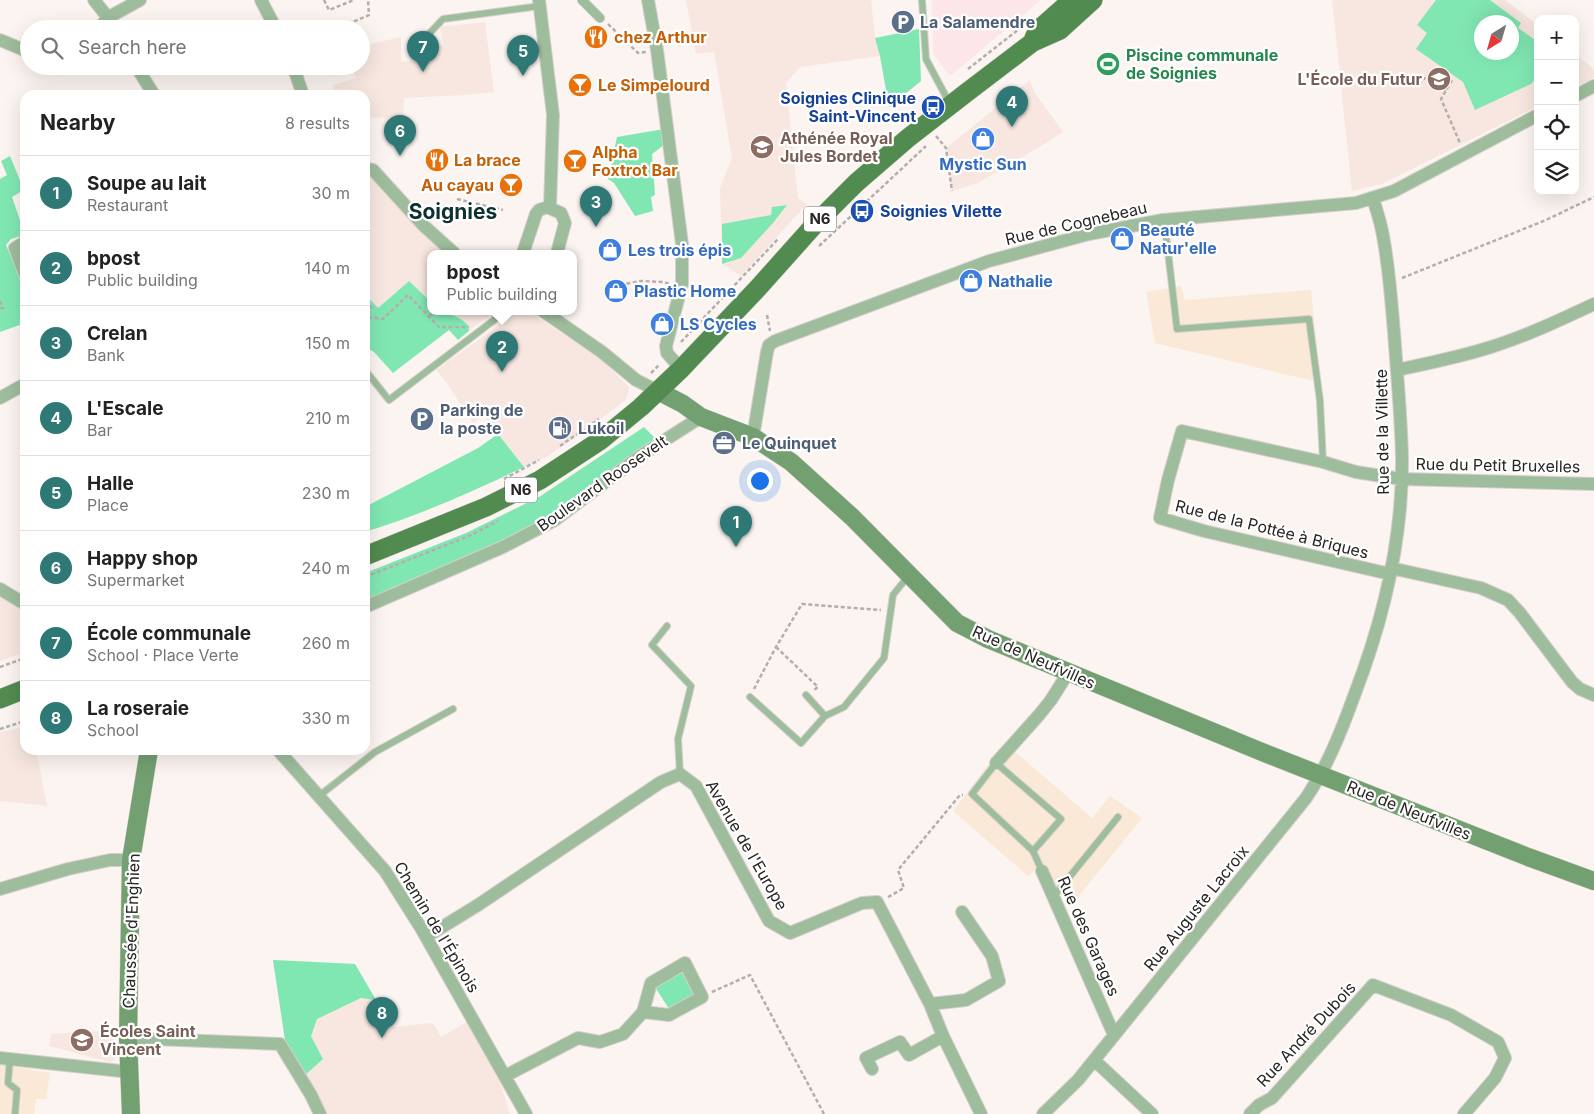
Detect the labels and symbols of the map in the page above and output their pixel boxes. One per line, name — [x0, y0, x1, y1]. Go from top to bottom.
parking icon: La Salamendre — [890, 9, 916, 35]
place label: La Salamendre — [920, 12, 1035, 32]
north arrow — [1474, 15, 1519, 60]
restaurant icon: chez Arthur — [583, 24, 609, 50]
place label: chez Arthur — [614, 27, 707, 47]
pin: 7 — [407, 31, 439, 72]
pin: 5 — [507, 35, 539, 76]
place label: Piscine communale de Soignies — [1126, 45, 1278, 83]
sports icon: Piscine communale de Soignies — [1095, 51, 1121, 77]
school or university icon: L'École du Futur — [1426, 66, 1452, 92]
place label: L'École du Futur — [1297, 69, 1422, 89]
bar icon: Le Simpelourd — [567, 72, 593, 98]
place label: Le Simpelourd — [598, 75, 710, 95]
pin: 4 — [996, 86, 1028, 127]
place label: Soignies Clinique Saint-Vincent — [780, 88, 916, 126]
bus stop icon: Soignies Clinique Saint-Vincent — [920, 94, 946, 120]
pin: 6 — [384, 115, 416, 156]
shop icon: Mystic Sun — [970, 126, 996, 152]
place label: Athénée Royal Jules Bordet — [780, 128, 893, 166]
school or university icon: Athénée Royal Jules Bordet — [749, 134, 775, 160]
place label: Alpha Foxtrot Bar — [592, 142, 678, 180]
restaurant icon: La brace — [424, 147, 450, 173]
bar icon: Alpha Foxtrot Bar — [562, 148, 588, 174]
place label: La brace — [454, 150, 521, 170]
place label: Mystic Sun — [939, 154, 1027, 174]
bar icon: Au cayau — [498, 172, 524, 198]
place label: Au cayau — [421, 175, 494, 195]
pin: 3 — [580, 186, 612, 227]
street label: Rue de Cognebeau — [1003, 197, 1149, 249]
bus stop icon: Soignies Vilette — [849, 198, 875, 224]
district label: Soignies — [409, 199, 497, 224]
place label: Soignies Vilette — [880, 201, 1002, 221]
road number: N6 — [804, 206, 836, 232]
place label: Beauté Natur'elle — [1140, 220, 1217, 258]
shop icon: Beauté Natur'elle — [1109, 226, 1135, 252]
shop icon: Les trois épis — [597, 237, 623, 263]
place label: Les trois épis — [628, 240, 731, 260]
shop icon: Nathalie — [958, 268, 984, 294]
place label: Nathalie — [988, 271, 1053, 291]
shop icon: Plastic Home — [603, 278, 629, 304]
place label: Plastic Home — [634, 281, 736, 301]
shop icon: LS Cycles — [649, 311, 675, 337]
place label: LS Cycles — [680, 314, 757, 334]
pin: 2 — [486, 331, 518, 372]
street label: Rue de la Villette — [1371, 369, 1393, 495]
place label: Parking de la poste — [440, 400, 523, 438]
parking icon: Parking de la poste — [409, 406, 435, 432]
fuel station icon: Lukoil — [547, 415, 573, 441]
place label: Lukoil — [578, 418, 624, 438]
office icon: Le Quinquet — [711, 430, 737, 456]
street label: Boulevard Roosevelt — [533, 431, 671, 535]
place label: Le Quinquet — [742, 433, 837, 453]
street label: Rue du Petit Bruxelles — [1415, 454, 1581, 476]
your location — [747, 468, 773, 494]
road number: N6 — [505, 478, 537, 502]
street label: Rue de la Pottée à Briques — [1173, 495, 1371, 563]
pin: 1 — [720, 506, 752, 547]
street label: Rue de Neufvilles — [969, 621, 1099, 693]
street label: Rue de Neufvilles — [1344, 776, 1474, 844]
street label: Avenue de l'Europe — [702, 777, 792, 913]
street label: Rue Auguste Lacroix — [1139, 841, 1253, 975]
street label: Chaussée d'Enghien — [118, 853, 144, 1009]
street label: Chemin de l'Épinois — [390, 858, 484, 996]
street label: Rue des Garages — [1054, 873, 1124, 999]
street label: Rue André Dubois — [1252, 977, 1360, 1091]
pin: 8 — [366, 997, 398, 1038]
place label: Écoles Saint Vincent — [100, 1021, 196, 1059]
school or university icon: Écoles Saint Vincent — [69, 1027, 95, 1053]

